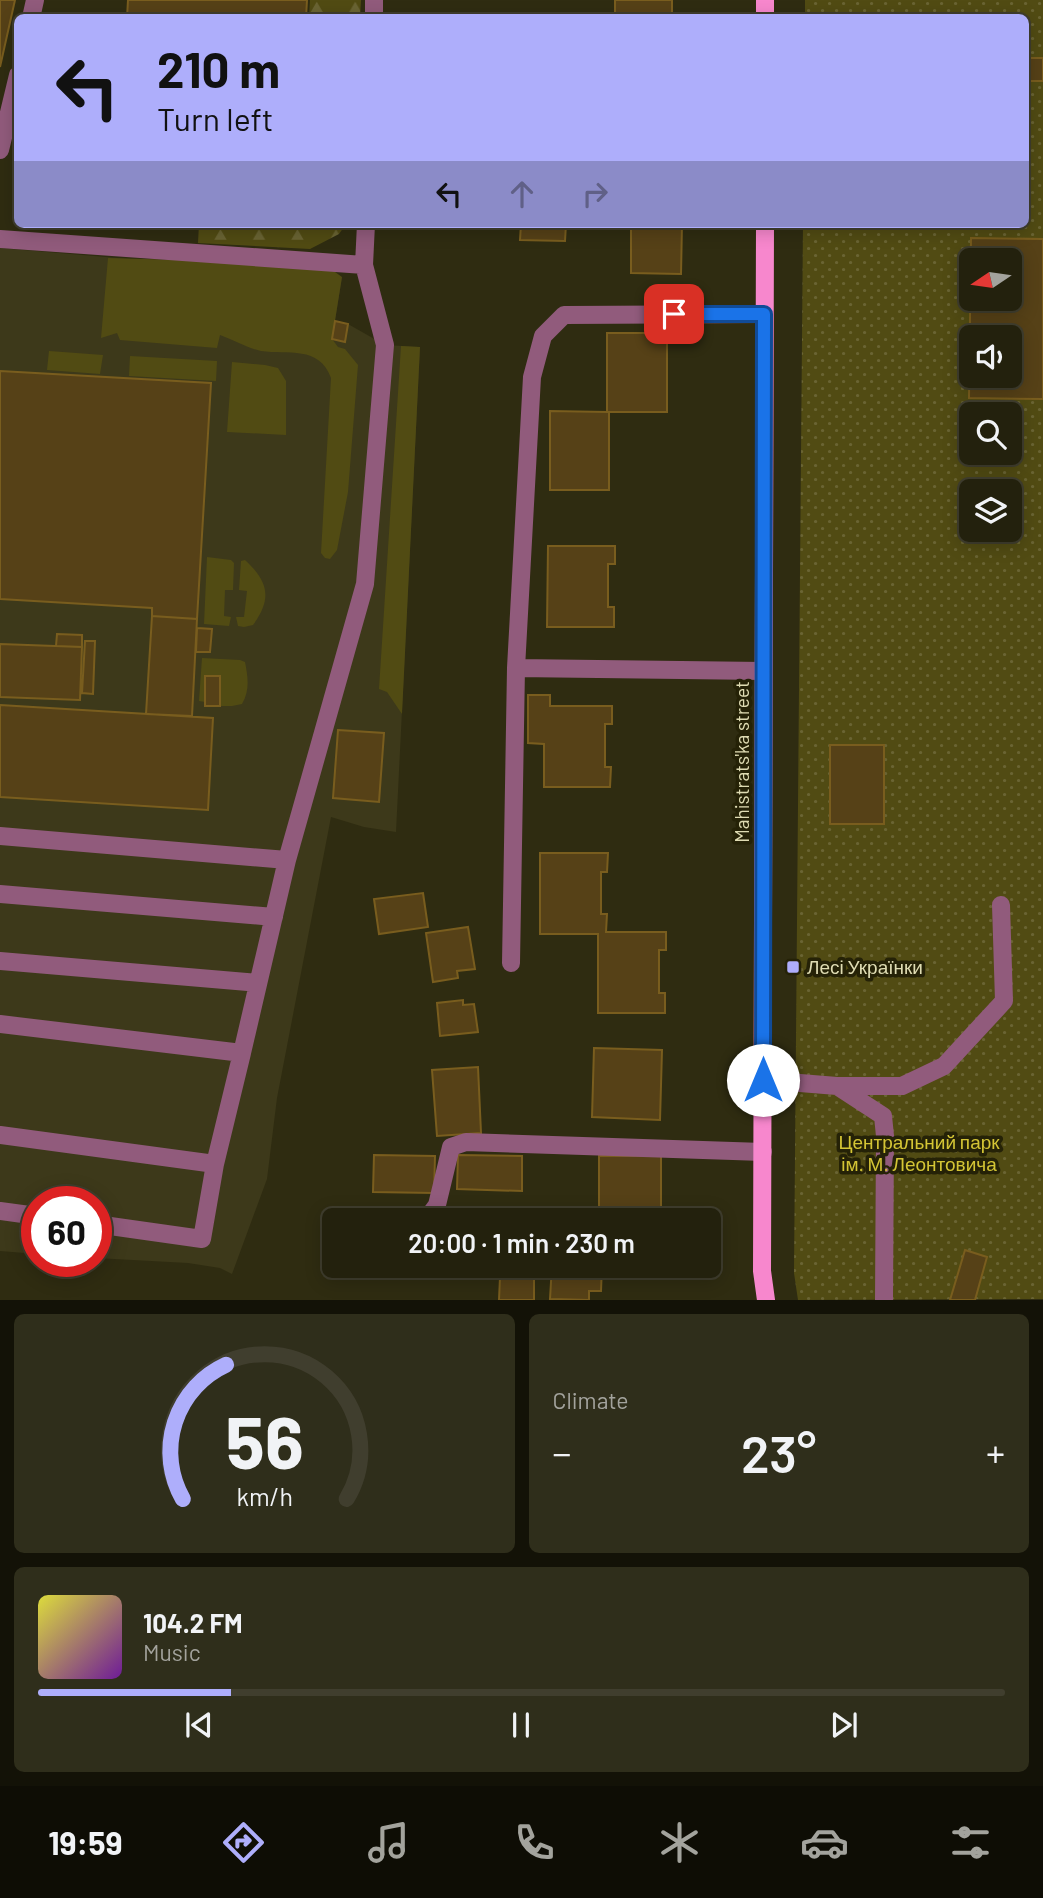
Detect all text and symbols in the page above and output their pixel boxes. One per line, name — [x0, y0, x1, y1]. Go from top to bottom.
text: 210 m — [157, 39, 280, 98]
icon: left — [42, 42, 133, 133]
text: Turn left — [157, 99, 274, 137]
icon: left — [430, 175, 468, 213]
icon: ahead — [503, 175, 541, 213]
icon: right — [576, 175, 614, 213]
north arrow — [959, 248, 1022, 312]
map controls — [959, 248, 1022, 542]
pin — [644, 284, 704, 344]
icon: arrive — [655, 295, 693, 333]
button: sound — [959, 325, 1022, 388]
button: search — [959, 402, 1022, 465]
button: layers — [959, 479, 1022, 542]
street label: Mahistrats'ka street — [730, 681, 753, 843]
place label: Лесі Українки — [807, 955, 923, 978]
marker: Лесі Українки — [785, 959, 801, 975]
position arrow — [726, 1043, 800, 1117]
park label: Центральний парк ім. М. Леонтовича — [838, 1130, 1000, 1175]
speed limit sign: 60 — [21, 1186, 112, 1277]
text: 20:00 · 1 min · 230 m — [408, 1227, 635, 1258]
text: Climate — [553, 1386, 629, 1414]
text: 56 — [225, 1397, 303, 1485]
text: 23° — [741, 1421, 816, 1483]
text: − — [553, 1429, 572, 1475]
text: + — [986, 1429, 1005, 1475]
text: km/h — [236, 1481, 293, 1511]
text: 104.2 FM — [143, 1607, 243, 1638]
text: Music — [143, 1638, 201, 1666]
icon: previous — [180, 1706, 218, 1744]
icon: pause — [502, 1706, 540, 1744]
icon: next — [825, 1706, 863, 1744]
icon: directions — [219, 1818, 268, 1867]
icon: music — [364, 1818, 413, 1867]
icon: phone — [510, 1818, 559, 1867]
icon: climate — [655, 1818, 704, 1867]
icon: car — [800, 1818, 849, 1867]
icon: filters — [946, 1818, 995, 1867]
text: 19:59 — [48, 1823, 122, 1861]

